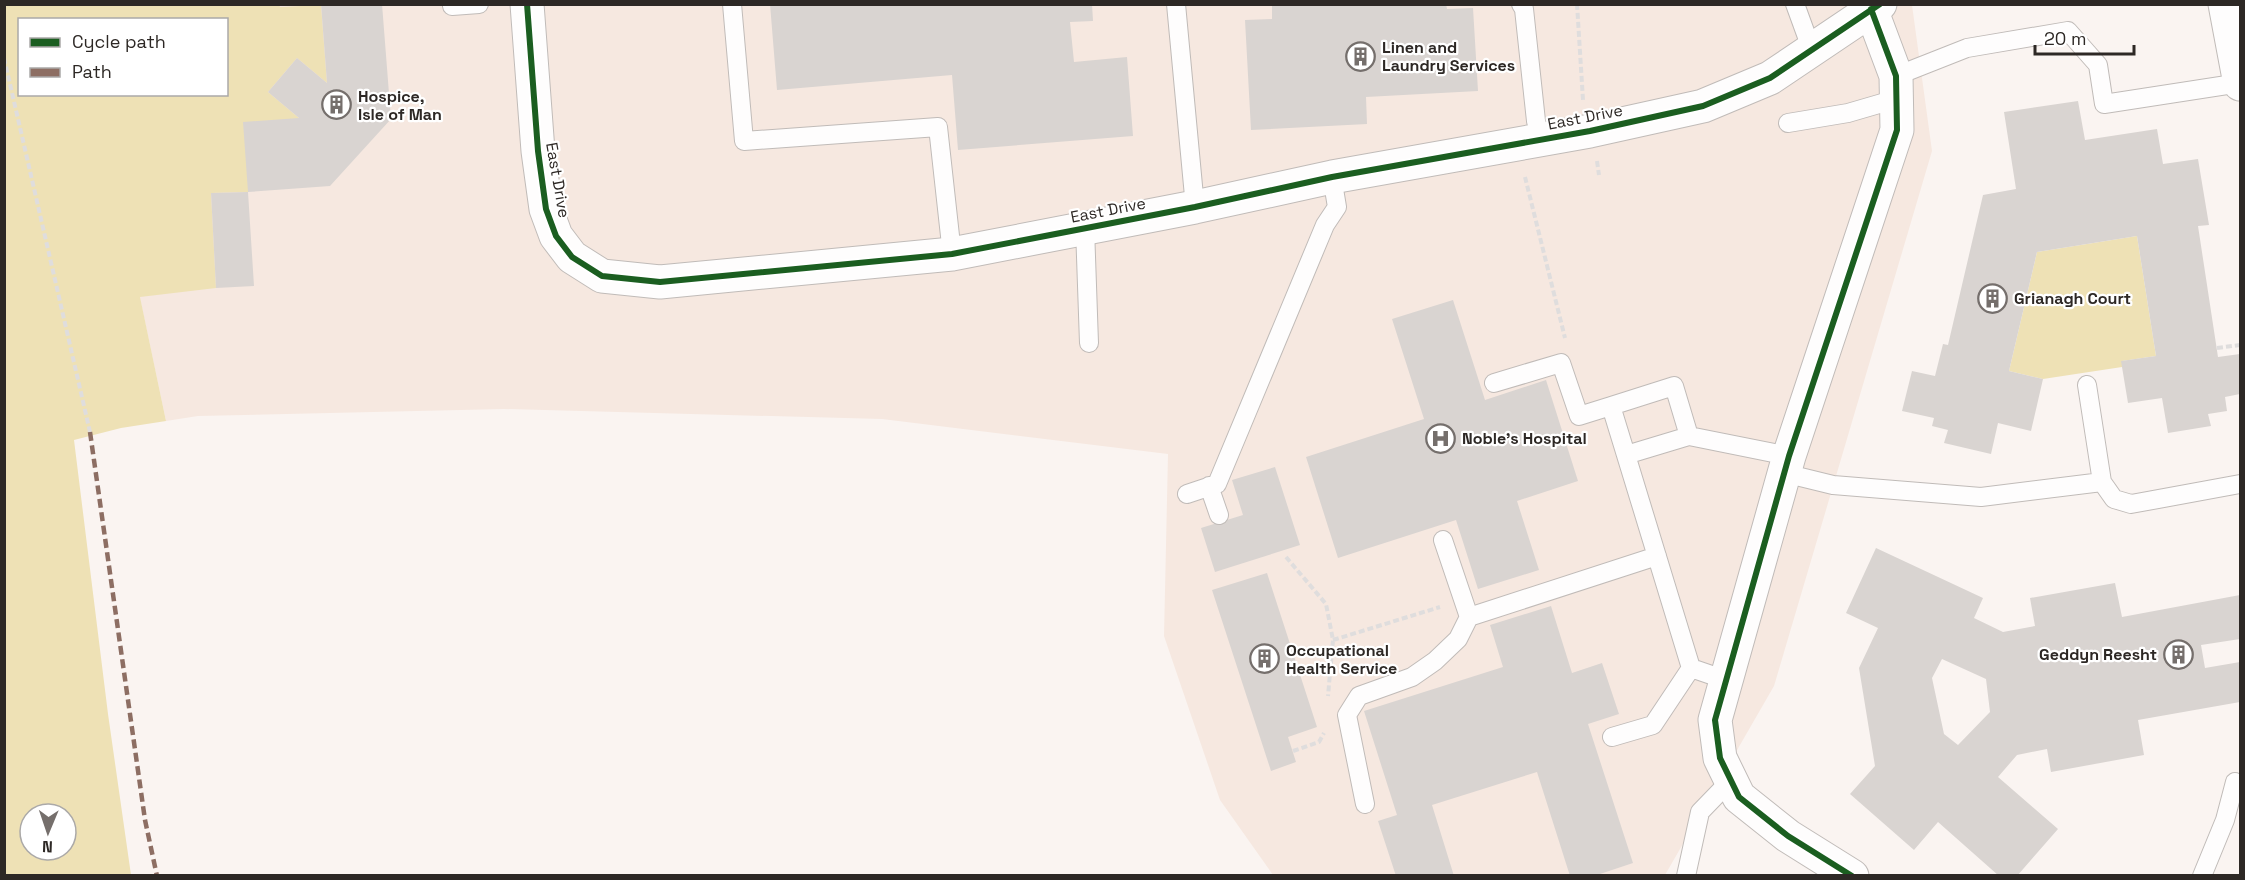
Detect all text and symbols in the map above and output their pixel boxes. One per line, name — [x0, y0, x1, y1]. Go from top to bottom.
legend — [18, 18, 228, 96]
scale bar — [2035, 18, 2134, 56]
text: 20 m — [2044, 27, 2087, 50]
text: Cycle path — [72, 30, 166, 53]
place label: Linen and Laundry Services — [1382, 37, 1515, 76]
building icon: Linen and Laundry Services — [1345, 40, 1377, 72]
text: Path — [72, 60, 112, 83]
place label: Hospice, Isle of Man — [358, 86, 442, 125]
building icon: Hospice, Isle of Man — [321, 89, 353, 121]
street label: East Drive — [1546, 99, 1624, 135]
street label: East Drive — [541, 141, 575, 219]
street label: East Drive — [1069, 192, 1147, 228]
building icon: Grianagh Court — [1977, 282, 2009, 314]
place label: Grianagh Court — [2014, 288, 2131, 309]
hospital icon: Noble's Hospital — [1425, 422, 1457, 454]
place label: Noble's Hospital — [1462, 428, 1587, 449]
building icon: Geddyn Reesht — [2162, 638, 2194, 670]
place label: Occupational Health Service — [1286, 640, 1397, 679]
building icon: Occupational Health Service — [1249, 643, 1281, 675]
place label: Geddyn Reesht — [2039, 644, 2157, 665]
north arrow — [18, 802, 78, 862]
text: N — [42, 836, 53, 857]

